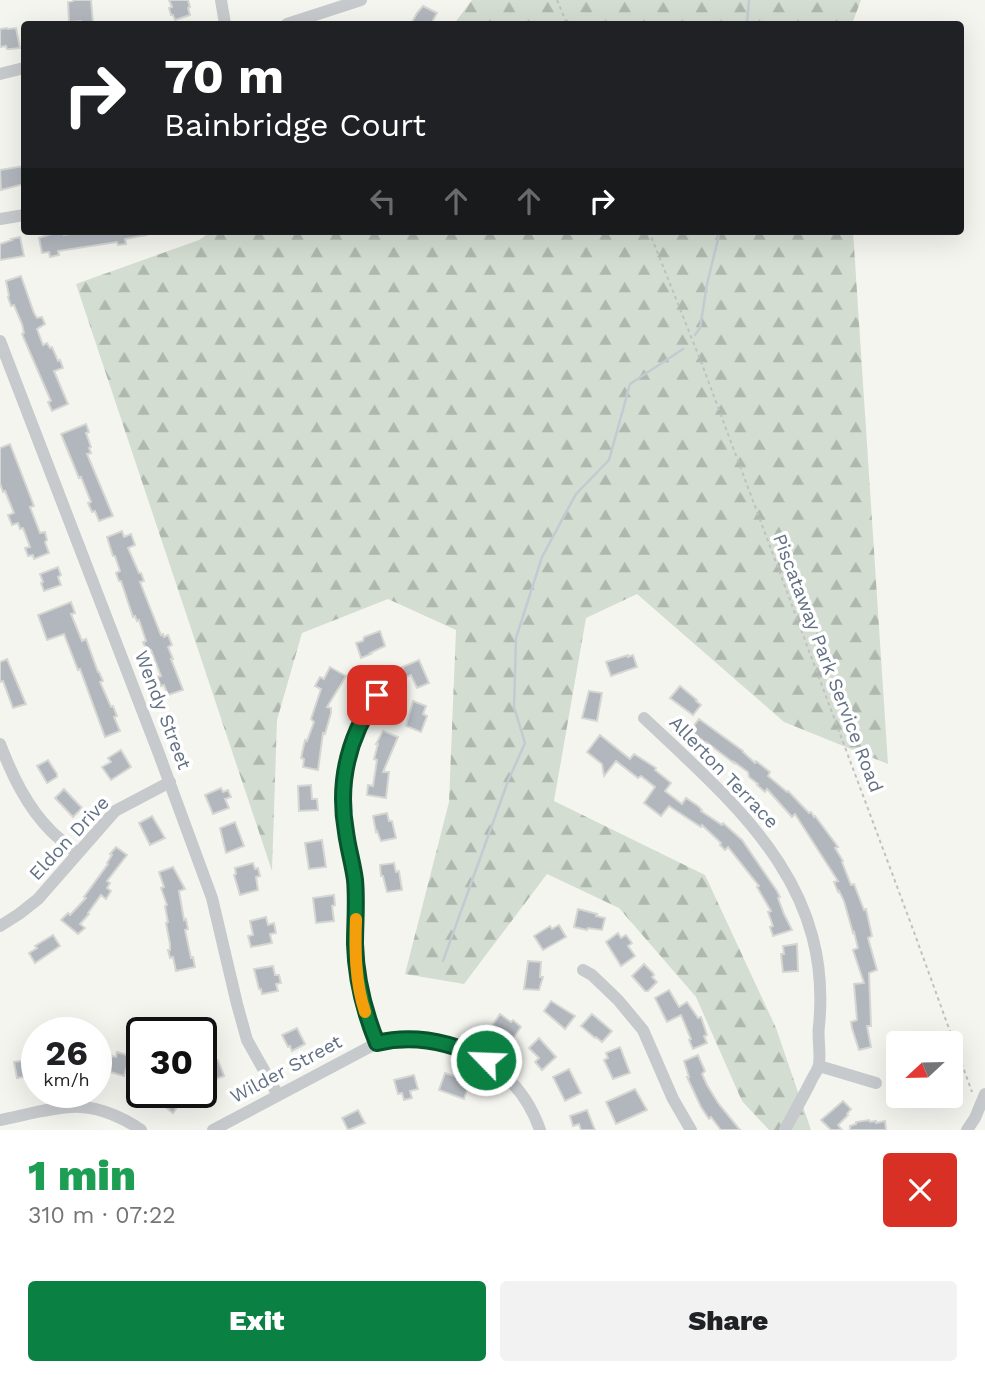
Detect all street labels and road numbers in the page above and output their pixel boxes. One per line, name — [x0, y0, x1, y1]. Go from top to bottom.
street label: Piscataway Park Service Road — [768, 530, 888, 796]
street label: Wendy Street — [130, 647, 196, 773]
street label: Allerton Terrace — [665, 711, 783, 833]
street label: Eldon Drive — [24, 791, 114, 885]
street label: Wilder Street — [226, 1030, 346, 1108]

